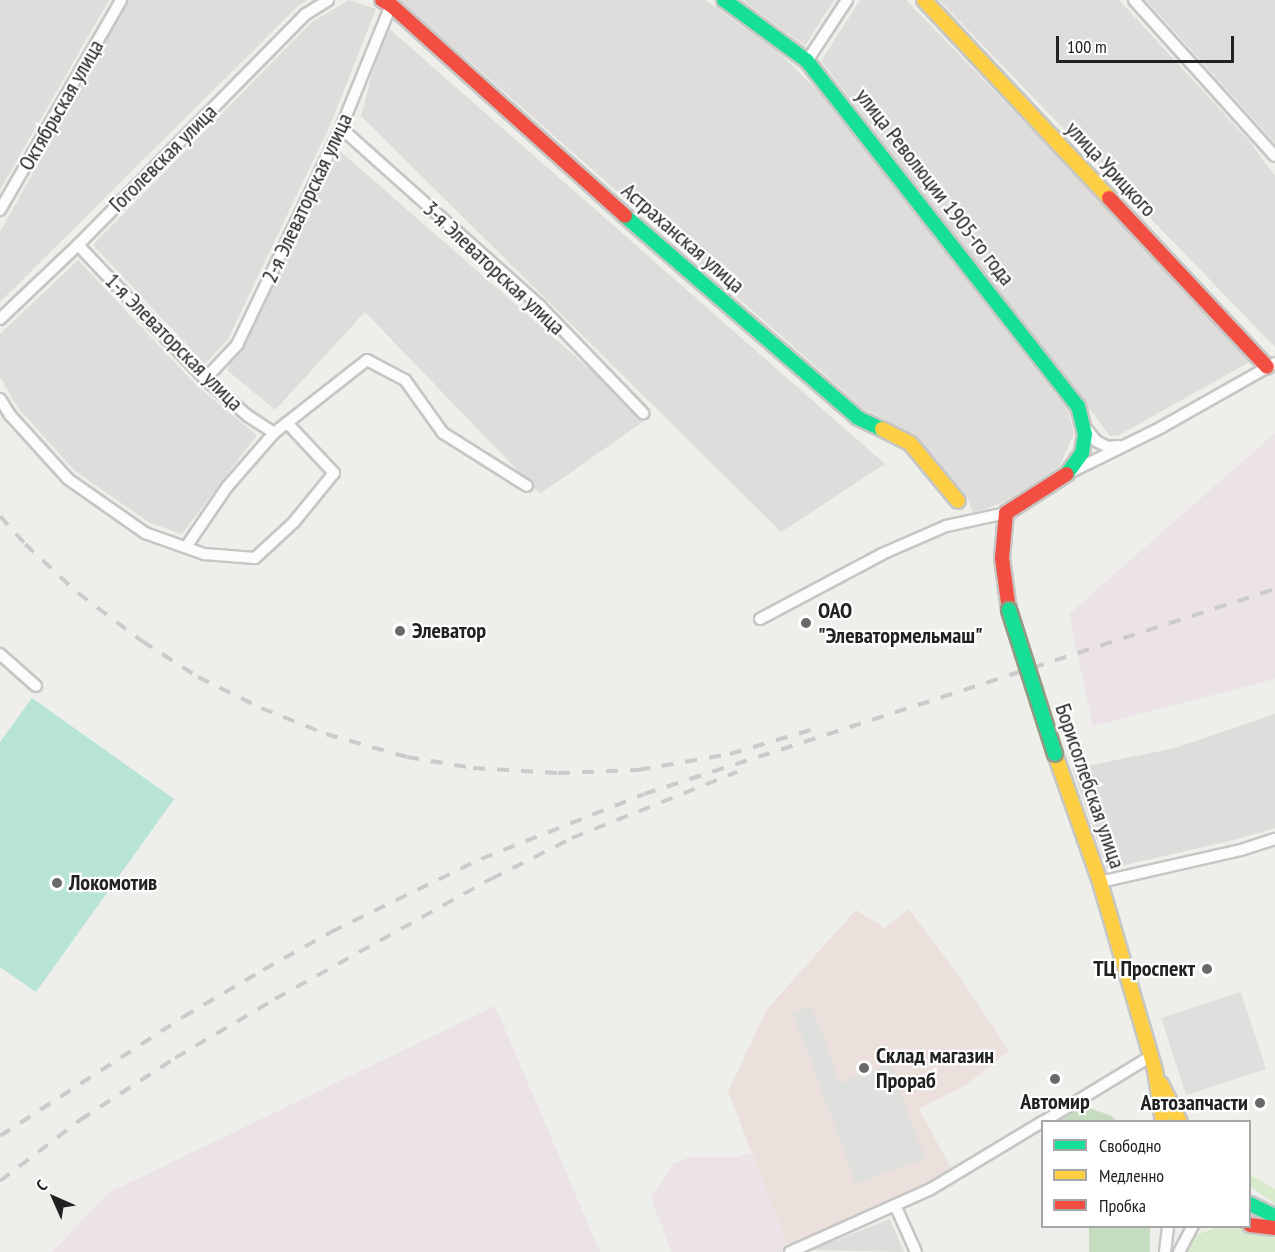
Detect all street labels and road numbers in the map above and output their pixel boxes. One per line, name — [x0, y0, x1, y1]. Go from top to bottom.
street label: Октябрьская улица — [13, 35, 109, 175]
street label: улица Революции 1905-го года — [850, 83, 1020, 291]
street label: Гоголевская улица — [104, 99, 222, 217]
street label: 2-я Элеваторская улица — [256, 109, 358, 287]
street label: улица Урицкого — [1060, 116, 1162, 222]
street label: Астраханская улица — [616, 178, 750, 298]
street label: 3-я Элеваторская улица — [418, 196, 570, 340]
street label: 1-я Элеваторская улица — [100, 268, 248, 416]
street label: Борисоглебская улица — [1049, 700, 1131, 872]

